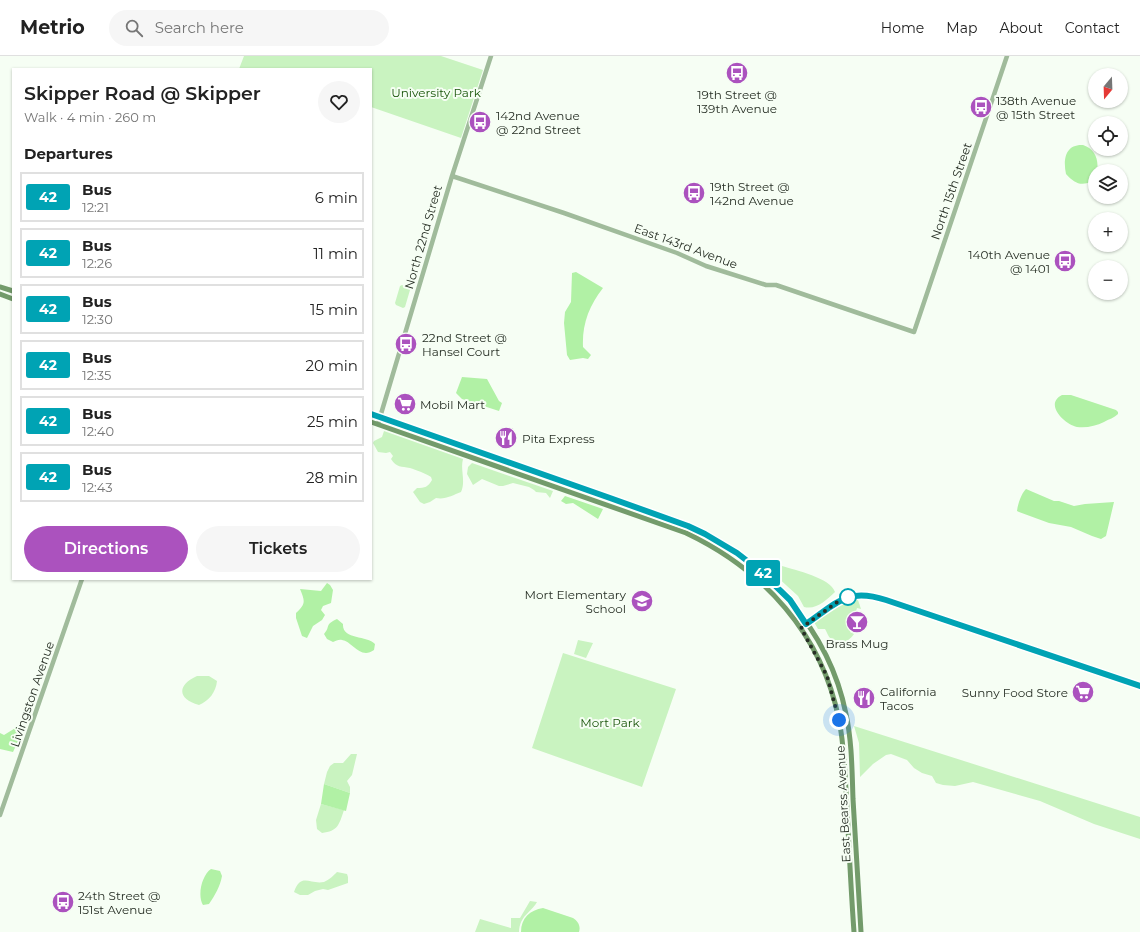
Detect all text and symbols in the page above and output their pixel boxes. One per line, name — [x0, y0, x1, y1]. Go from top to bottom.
search box — [109, 10, 389, 46]
text: Metrio — [20, 16, 85, 39]
icon: search — [123, 17, 145, 39]
text: Search here — [155, 18, 244, 37]
text: Home — [881, 19, 924, 37]
text: Map — [946, 19, 977, 37]
text: About — [999, 19, 1043, 37]
text: Contact — [1065, 19, 1120, 37]
bus stop icon: 19th Street @ 139th Avenue — [724, 60, 750, 86]
north arrow — [1088, 68, 1128, 108]
map controls — [1088, 68, 1128, 300]
button: heart — [318, 81, 360, 123]
text: Skipper Road @ Skipper — [24, 82, 261, 105]
park label: University Park — [391, 85, 482, 100]
place label: 19th Street @ 139th Avenue — [697, 87, 777, 116]
place label: 138th Avenue @ 15th Street — [996, 93, 1076, 122]
bus stop icon: 138th Avenue @ 15th Street — [968, 94, 994, 120]
place label: 142nd Avenue @ 22nd Street — [496, 108, 581, 137]
text: Walk · 4 min · 260 m — [24, 109, 156, 125]
bus stop icon: 142nd Avenue @ 22nd Street — [467, 109, 493, 135]
button: locate — [1088, 116, 1128, 156]
street label: North 15th Street — [927, 140, 975, 242]
text: Departures — [24, 144, 113, 163]
button: layers — [1088, 164, 1128, 204]
place label: 19th Street @ 142nd Avenue — [710, 179, 794, 208]
text: Bus — [82, 180, 112, 199]
bus stop icon: 19th Street @ 142nd Avenue — [681, 180, 707, 206]
street label: North 22nd Street — [401, 183, 445, 291]
text: 42 — [39, 188, 57, 206]
text: 6 min — [315, 188, 358, 207]
text: 12:21 — [82, 199, 109, 215]
button: + — [1088, 212, 1128, 252]
street label: East 143rd Avenue — [632, 220, 740, 272]
text: Bus — [82, 236, 112, 255]
text: 42 — [39, 244, 57, 262]
text: 11 min — [313, 244, 358, 263]
place label: 140th Avenue @ 1401 — [968, 247, 1050, 276]
bus stop icon: 140th Avenue @ 1401 — [1052, 248, 1078, 274]
text: 12:26 — [82, 255, 112, 271]
button: − — [1088, 260, 1128, 300]
text: Bus — [82, 292, 112, 311]
text: 42 — [39, 300, 57, 318]
text: 15 min — [310, 300, 358, 319]
text: 12:30 — [82, 311, 113, 327]
place label: 22nd Street @ Hansel Court — [422, 330, 507, 359]
bus stop icon: 22nd Street @ Hansel Court — [393, 331, 419, 357]
text: Bus — [82, 348, 112, 367]
text: 42 — [39, 356, 57, 374]
text: 20 min — [306, 356, 358, 375]
text: 12:35 — [82, 367, 111, 383]
supermarket icon: Mobil Mart — [392, 391, 418, 417]
place label: Mobil Mart — [420, 397, 485, 412]
text: Bus — [82, 404, 112, 423]
text: 42 — [39, 412, 57, 430]
text: 25 min — [307, 412, 358, 431]
text: 12:40 — [82, 423, 114, 439]
restaurant icon: Pita Express — [493, 425, 519, 451]
place label: Pita Express — [522, 431, 595, 446]
text: Bus — [82, 460, 112, 479]
text: 42 — [39, 468, 57, 486]
text: 28 min — [306, 468, 358, 487]
text: 12:43 — [82, 479, 113, 495]
button: Directions — [24, 526, 188, 572]
button: Tickets — [196, 526, 360, 572]
line badge: 42 — [745, 560, 781, 586]
text: 42 — [754, 564, 772, 582]
place label: Mort Elementary School — [524, 587, 626, 616]
school or university icon: Mort Elementary School — [629, 588, 655, 614]
unlabelled marker — [839, 588, 857, 606]
bar icon: Brass Mug — [844, 609, 870, 635]
place label: Brass Mug — [825, 636, 889, 651]
street label: Livingston Avenue — [7, 639, 57, 749]
supermarket icon: Sunny Food Store — [1070, 679, 1096, 705]
place label: California Tacos — [880, 684, 937, 713]
restaurant icon: California Tacos — [851, 685, 877, 711]
place label: Sunny Food Store — [962, 685, 1068, 700]
your location — [829, 710, 849, 730]
park label: Mort Park — [580, 715, 641, 730]
street label: East Bearss Avenue — [832, 745, 854, 863]
place label: 24th Street @ 151st Avenue — [78, 888, 160, 917]
bus stop icon: 24th Street @ 151st Avenue — [50, 889, 76, 915]

